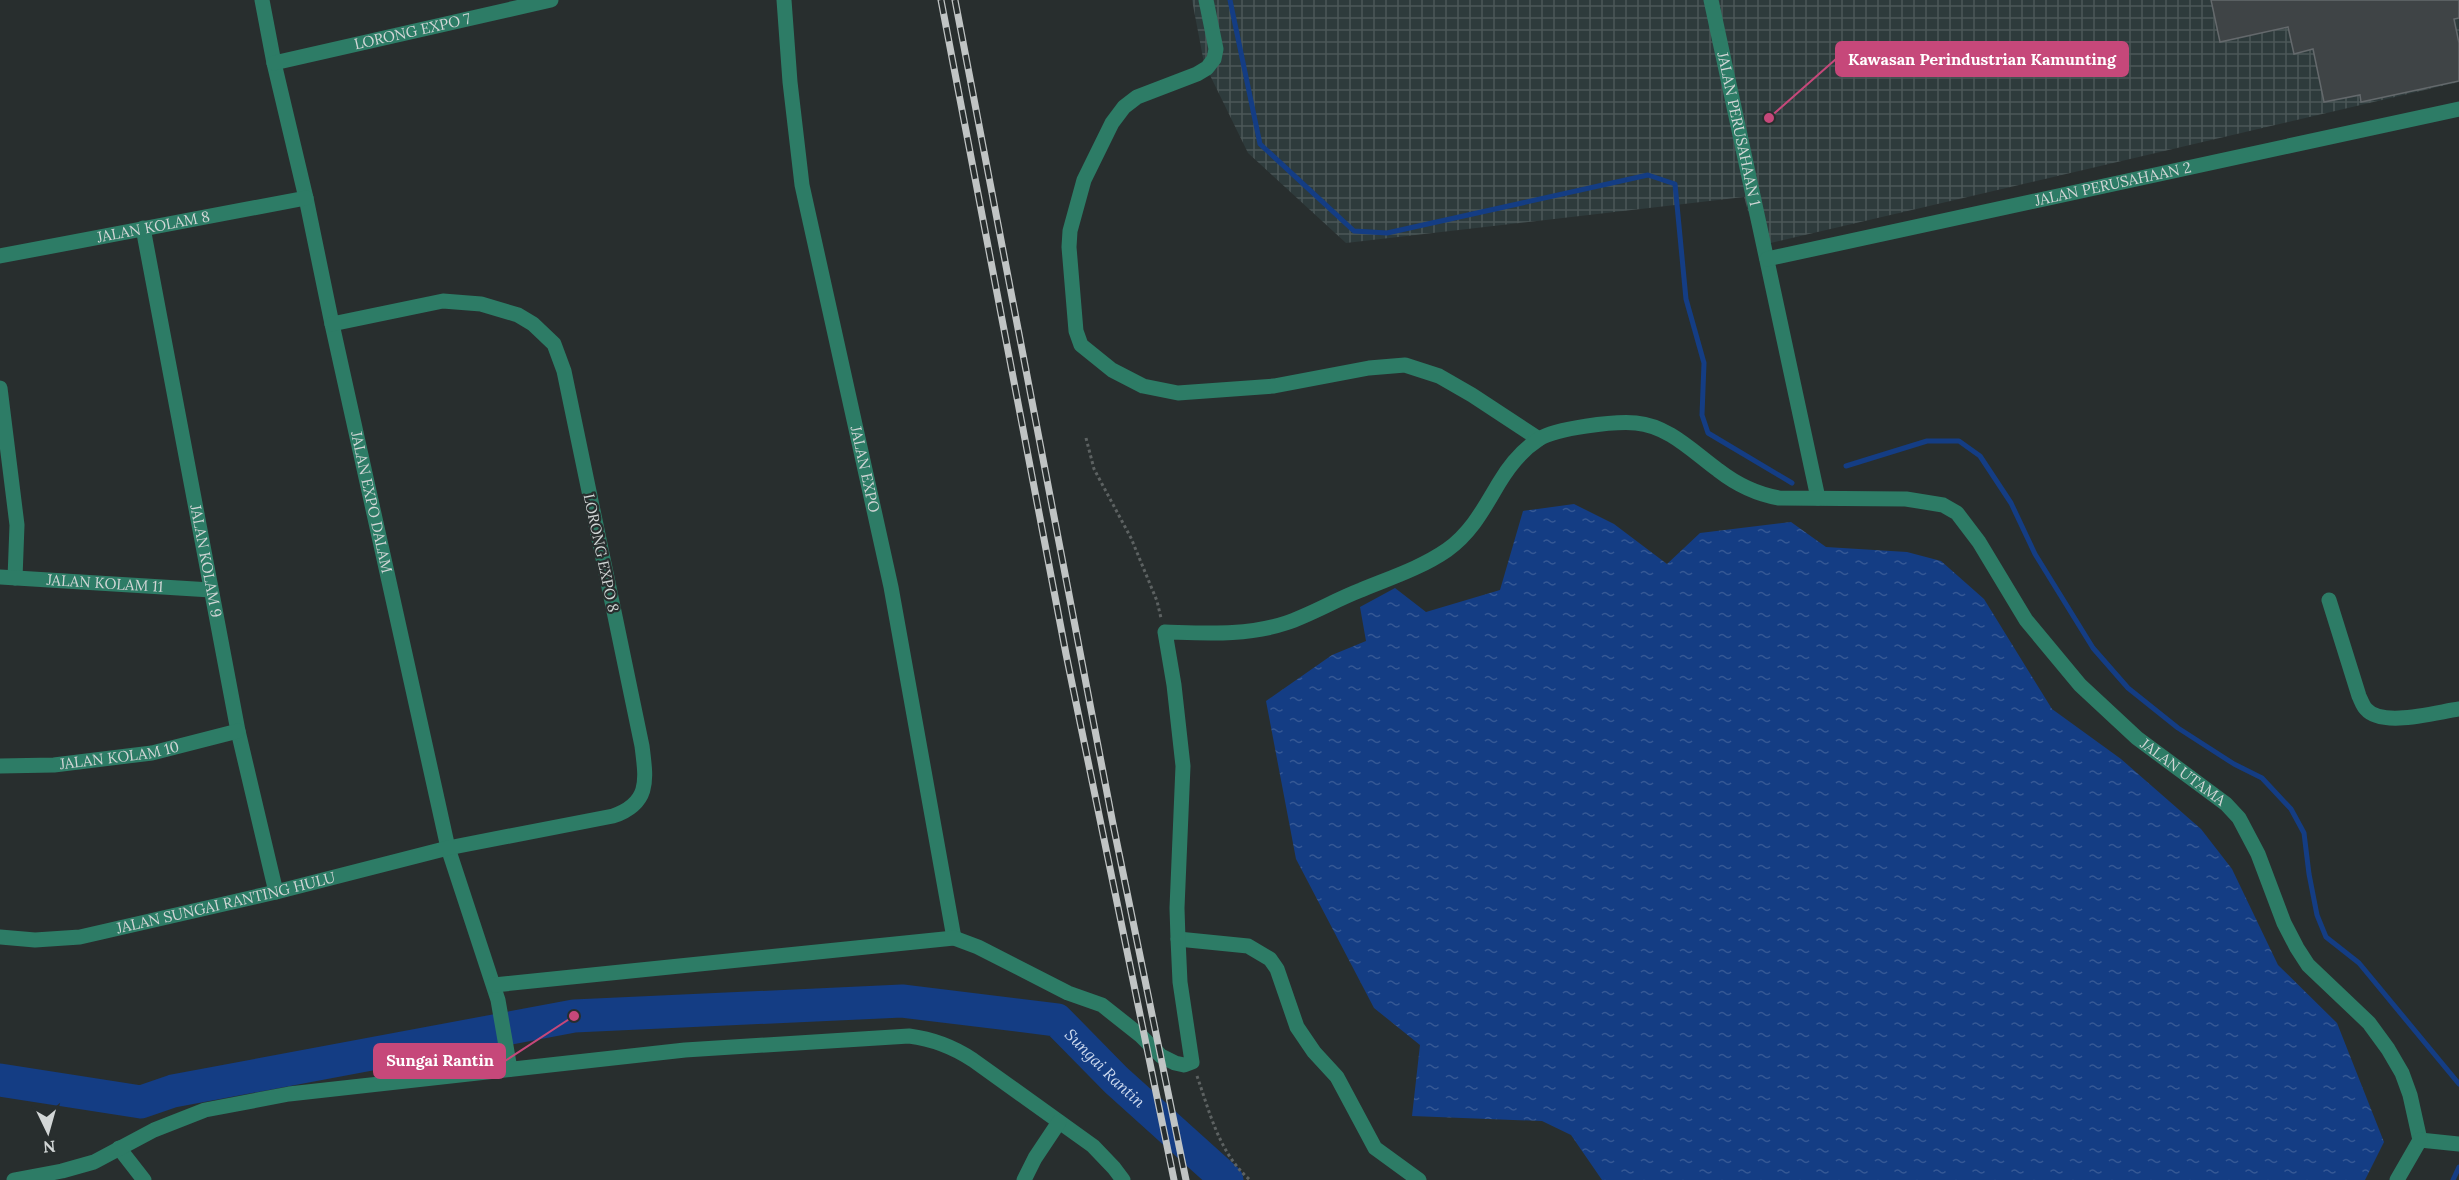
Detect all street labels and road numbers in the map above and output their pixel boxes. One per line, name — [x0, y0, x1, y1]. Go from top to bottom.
street label: LORONG EXPO 7 — [352, 9, 473, 53]
street label: JALAN PERUSAHAAN 1 — [1713, 49, 1765, 208]
street label: JALAN PERUSAHAAN 2 — [2032, 157, 2193, 210]
street label: JALAN KOLAM 8 — [94, 206, 211, 247]
street label: JALAN EXPO — [846, 423, 884, 514]
street label: JALAN EXPO DALAM — [347, 428, 397, 575]
street label: LORONG EXPO 8 — [580, 492, 623, 614]
street label: JALAN KOLAM 9 — [186, 502, 226, 619]
street label: JALAN KOLAM 11 — [45, 570, 164, 596]
street label: JALAN UTAMA — [2136, 733, 2230, 810]
street label: JALAN KOLAM 10 — [57, 736, 181, 773]
street label: JALAN SUNGAI RANTING HULU — [113, 867, 337, 938]

